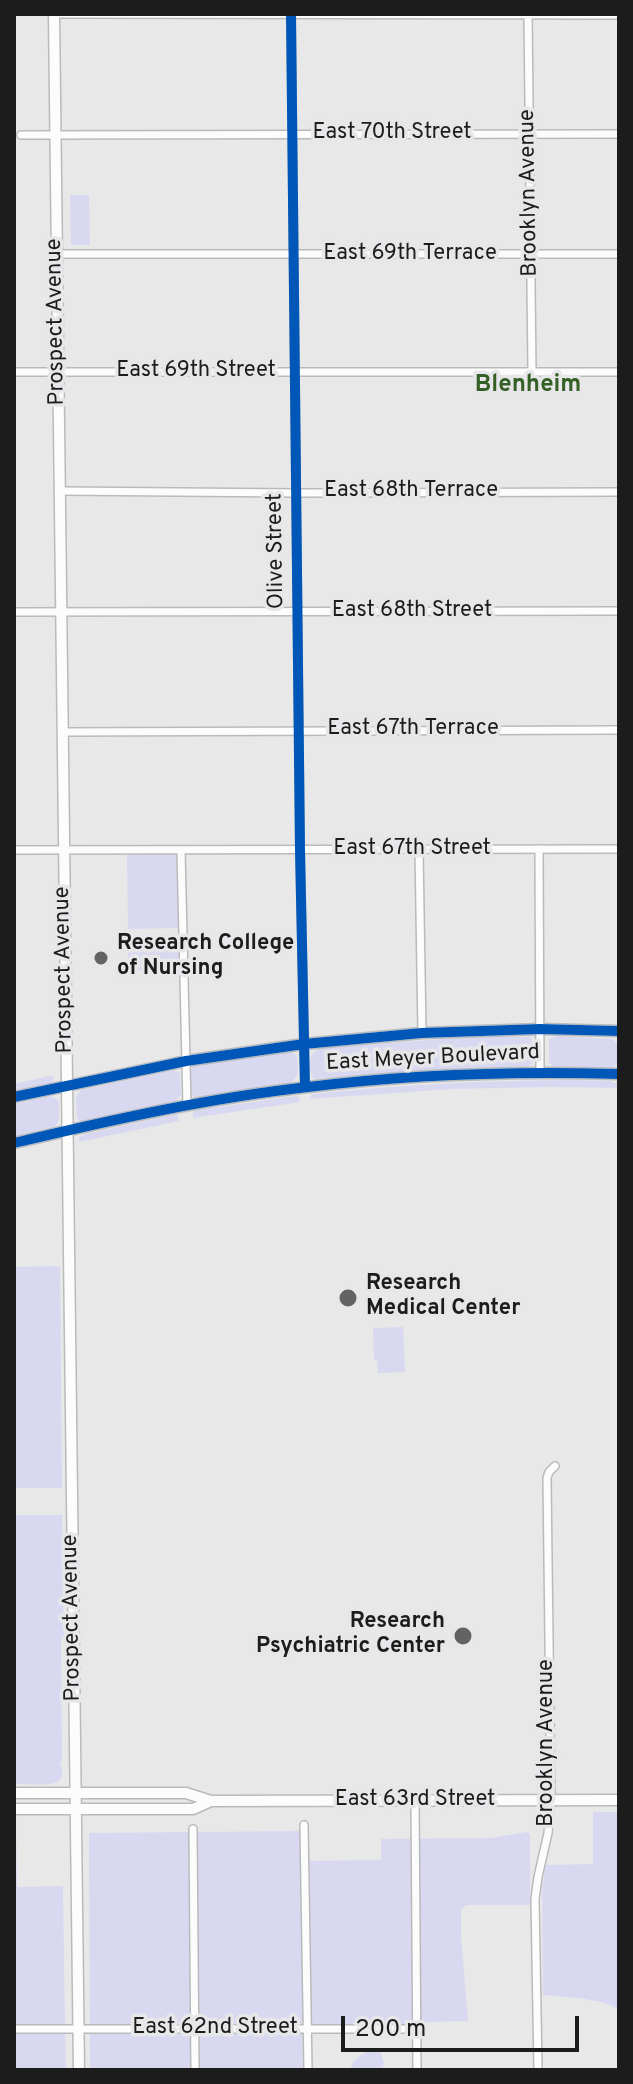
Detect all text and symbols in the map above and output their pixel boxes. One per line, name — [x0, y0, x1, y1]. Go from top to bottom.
street label: Brooklyn Avenue — [515, 109, 545, 277]
street label: East 70th Street — [312, 121, 472, 147]
street label: Prospect Avenue — [42, 238, 72, 406]
street label: East 69th Terrace — [323, 242, 497, 268]
street label: East 69th Street — [116, 359, 276, 385]
district label: Blenheim — [475, 372, 581, 400]
street label: East 68th Terrace — [324, 479, 498, 505]
street label: Olive Street — [263, 493, 291, 609]
street label: East 68th Street — [332, 599, 492, 625]
street label: East 67th Terrace — [327, 717, 499, 743]
street label: East 67th Street — [333, 837, 491, 863]
street label: Prospect Avenue — [50, 886, 80, 1054]
place label: Research College of Nursing — [117, 932, 294, 984]
marker: Research College of Nursing — [92, 949, 110, 967]
street label: East Meyer Boulevard — [325, 1040, 541, 1078]
place label: Research Medical Center — [366, 1272, 520, 1324]
marker: Research Medical Center — [337, 1287, 359, 1309]
street label: Prospect Avenue — [58, 1534, 88, 1702]
place label: Research Psychiatric Center — [256, 1610, 445, 1662]
marker: Research Psychiatric Center — [452, 1625, 474, 1647]
street label: Brooklyn Avenue — [535, 1659, 561, 1827]
street label: East 63rd Street — [335, 1788, 495, 1814]
scale bar — [345, 2000, 583, 2050]
text: 200 m — [355, 2015, 426, 2045]
street label: East 62nd Street — [132, 2016, 298, 2042]

